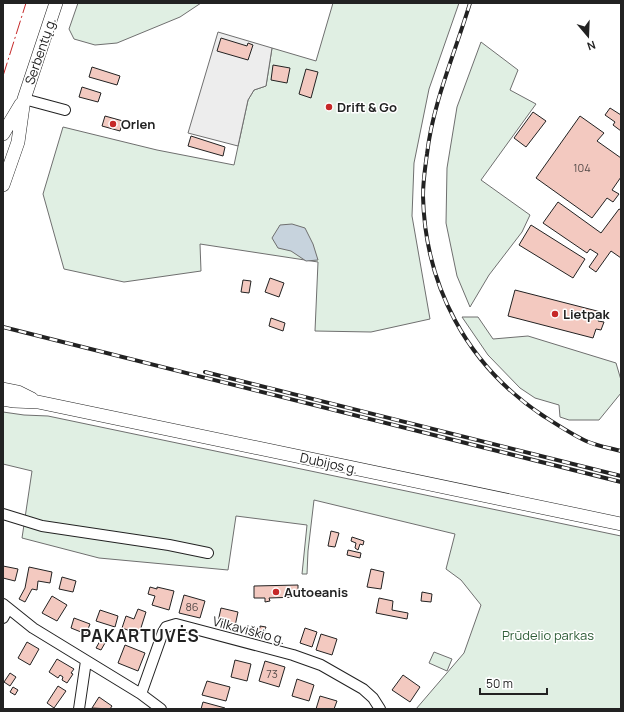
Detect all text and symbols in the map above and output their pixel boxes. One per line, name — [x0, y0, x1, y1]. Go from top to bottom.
street label: Serbentų g. — [20, 15, 60, 87]
north arrow — [568, 16, 608, 56]
text: N — [585, 38, 598, 54]
place label: Drift & Go — [337, 98, 397, 116]
marker: Drift & Go — [324, 102, 334, 112]
place label: Orlen — [121, 115, 155, 133]
marker: Orlen — [108, 119, 118, 129]
house number: 104 — [573, 160, 591, 175]
place label: Lietpak — [563, 305, 611, 323]
marker: Lietpak — [550, 309, 560, 319]
street label: Dubijos g. — [299, 448, 359, 478]
place label: Autoeanis — [284, 583, 348, 601]
marker: Autoeanis — [271, 587, 281, 597]
house number: 86 — [185, 599, 199, 614]
street label: Vilkaviškio g. — [211, 612, 287, 648]
district label: PAKARTUVĖS — [80, 624, 200, 647]
park label: Prūdelio parkas — [502, 626, 594, 644]
house number: 73 — [266, 666, 278, 681]
scale bar — [480, 670, 547, 696]
text: 50 m — [486, 675, 513, 692]

